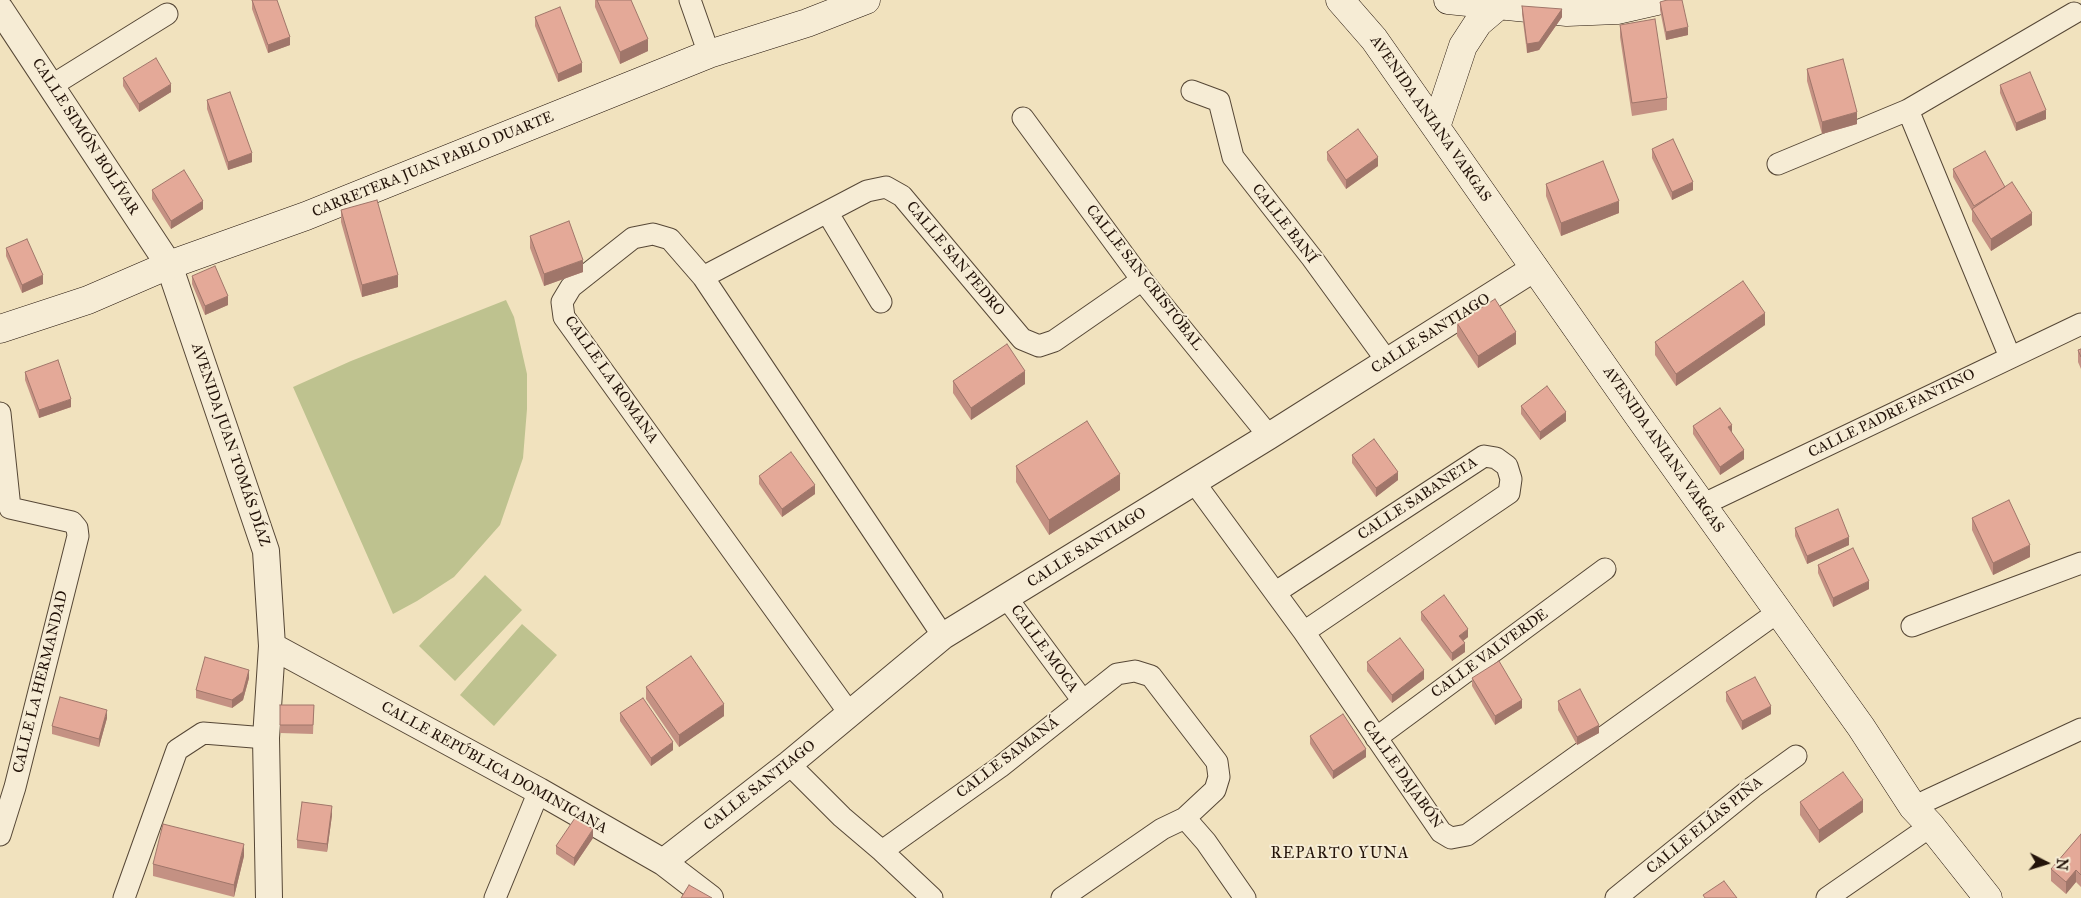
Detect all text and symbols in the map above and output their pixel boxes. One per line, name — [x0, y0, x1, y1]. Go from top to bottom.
street label: AVENIDA ANIANA VARGAS — [1366, 32, 1494, 206]
street label: CALLE SIMÓN BOLÍVAR — [28, 55, 142, 219]
street label: CARRETERA JUAN PABLO DUARTE — [310, 108, 556, 222]
street label: CALLE BANÍ — [1247, 181, 1321, 267]
street label: CALLE SAN PEDRO — [902, 198, 1008, 320]
street label: CALLE SAN CRISTÓBAL — [1082, 202, 1206, 354]
street label: CALLE SANTIAGO — [1368, 290, 1494, 378]
street label: CALLE LA ROMANA — [560, 313, 662, 447]
street label: AVENIDA JUAN TOMÁS DÍAZ — [187, 341, 273, 549]
street label: AVENIDA ANIANA VARGAS — [1599, 363, 1727, 537]
street label: CALLE PADRE FANTINO — [1806, 366, 1978, 462]
street label: CALLE SABANETA — [1355, 454, 1481, 544]
street label: CALLE SANTIAGO — [1024, 504, 1150, 592]
street label: CALLE LA HERMANDAD — [10, 589, 72, 775]
street label: CALLE MOCA — [1006, 602, 1082, 696]
street label: CALLE VALVERDE — [1428, 606, 1552, 702]
street label: CALLE REPÚBLICA DOMINICANA — [378, 698, 610, 838]
street label: CALLE SAMANÁ — [953, 714, 1063, 802]
street label: CALLE DAJABÓN — [1358, 718, 1446, 832]
street label: CALLE SANTIAGO — [701, 737, 819, 835]
street label: CALLE ELÍAS PIÑA — [1643, 774, 1767, 878]
north arrow — [2021, 838, 2071, 888]
district label: REPARTO YUNA — [1269, 844, 1411, 864]
text: N — [2052, 858, 2070, 871]

